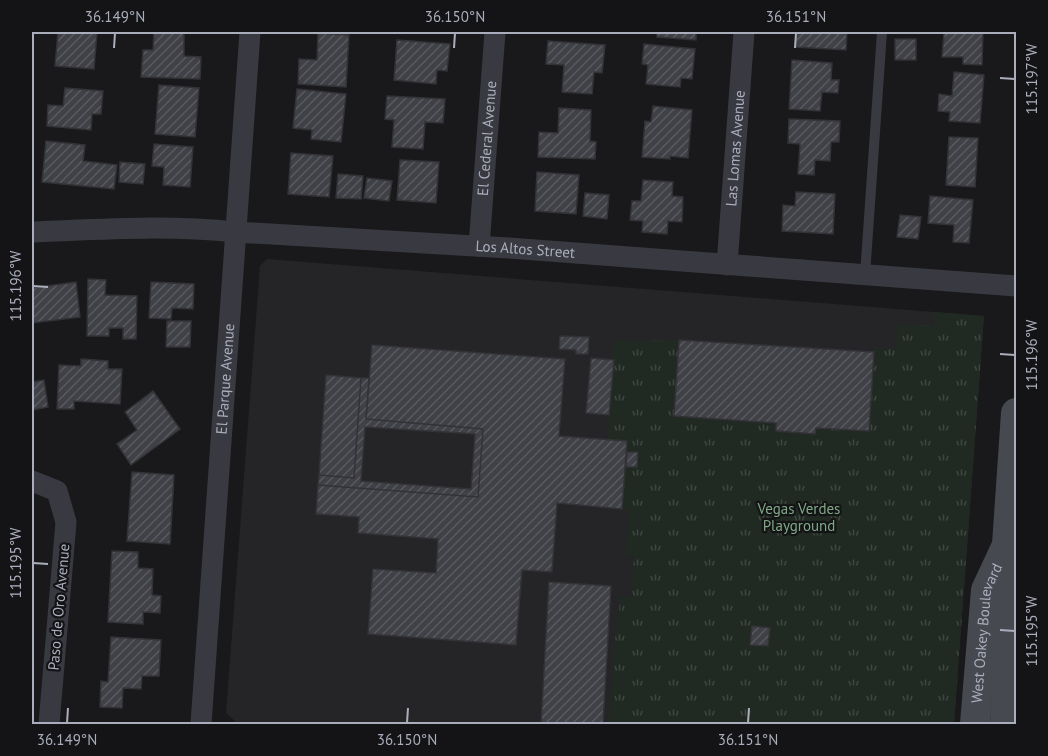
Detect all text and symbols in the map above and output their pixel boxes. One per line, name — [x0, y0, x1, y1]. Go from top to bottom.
text: 36.149°N — [85, 7, 145, 26]
text: 36.150°N — [425, 7, 485, 26]
text: 36.151°N — [766, 7, 826, 26]
text: 115.197°W — [1022, 43, 1041, 115]
street label: El Cederal Avenue — [473, 80, 500, 196]
street label: Las Lomas Avenue — [721, 89, 749, 207]
street label: Los Altos Street — [475, 236, 576, 262]
text: 115.196°W — [6, 250, 25, 322]
text: 115.196°W — [1022, 319, 1041, 391]
street label: El Parque Avenue — [212, 323, 238, 435]
park label: Vegas Verdes Playground — [757, 499, 840, 535]
text: 115.195°W — [6, 527, 25, 599]
street label: Paso de Oro Avenue — [43, 543, 74, 671]
street label: West Oakey Boulevard — [967, 560, 1006, 704]
text: 115.195°W — [1022, 595, 1041, 667]
text: 36.149°N — [37, 730, 97, 749]
text: 36.150°N — [377, 730, 437, 749]
text: 36.151°N — [718, 730, 778, 749]

